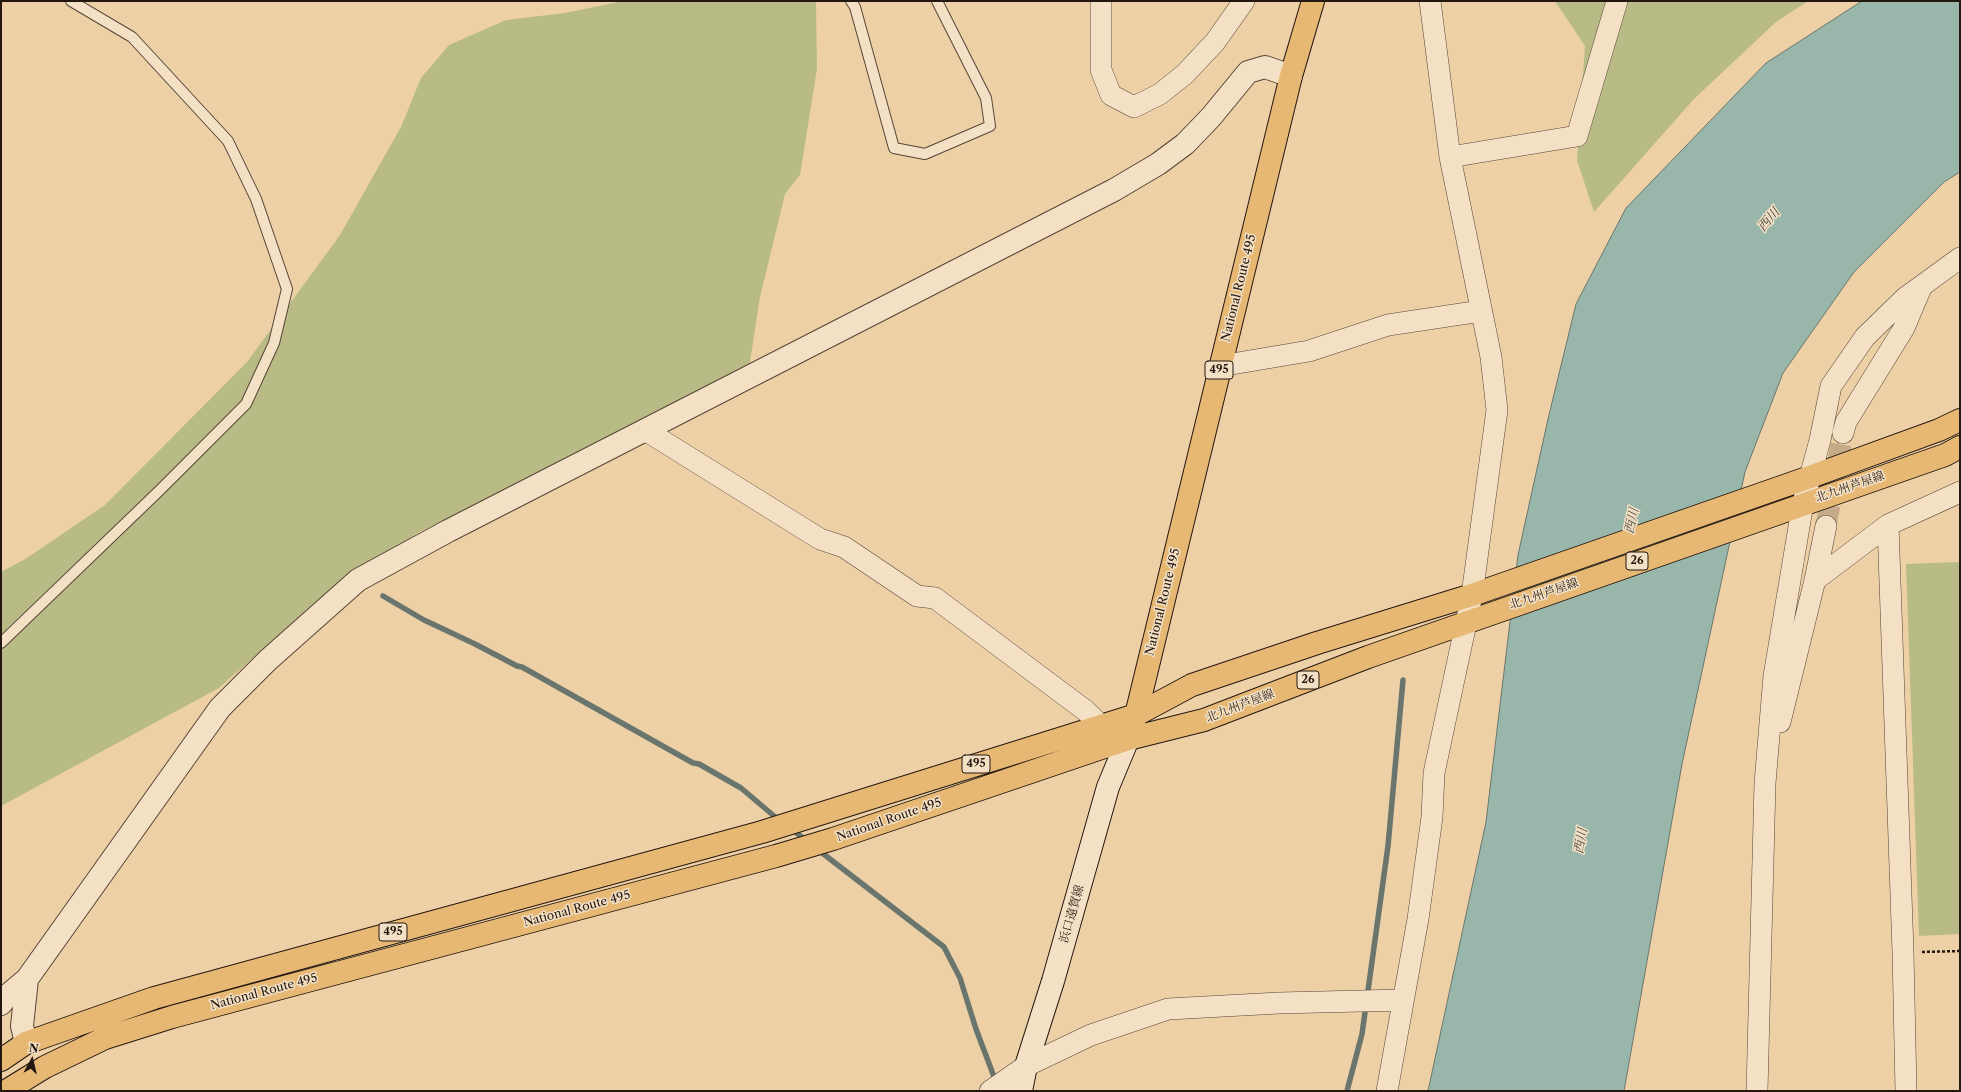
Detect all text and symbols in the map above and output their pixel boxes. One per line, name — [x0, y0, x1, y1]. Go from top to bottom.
water label: 西川 — [1755, 205, 1783, 235]
street label: National Route 495 — [1219, 233, 1259, 343]
road number: 495 — [1205, 361, 1233, 379]
street label: 北九州芦屋線 — [1814, 468, 1886, 506]
water label: 西川 — [1622, 507, 1642, 535]
street label: National Route 495 — [1143, 547, 1183, 657]
road number: 26 — [1626, 552, 1648, 570]
street label: 北九州芦屋線 — [1508, 575, 1580, 613]
road number: 26 — [1297, 671, 1319, 689]
street label: 北九州芦屋線 — [1204, 686, 1276, 726]
road number: 495 — [962, 755, 990, 773]
street label: National Route 495 — [835, 795, 943, 845]
water label: 西川 — [1571, 827, 1591, 855]
street label: 浜口遠賀線 — [1057, 883, 1087, 945]
street label: National Route 495 — [522, 888, 632, 930]
road number: 495 — [379, 923, 407, 941]
street label: National Route 495 — [209, 971, 319, 1013]
north arrow — [12, 1040, 52, 1080]
text: N — [28, 1041, 39, 1056]

